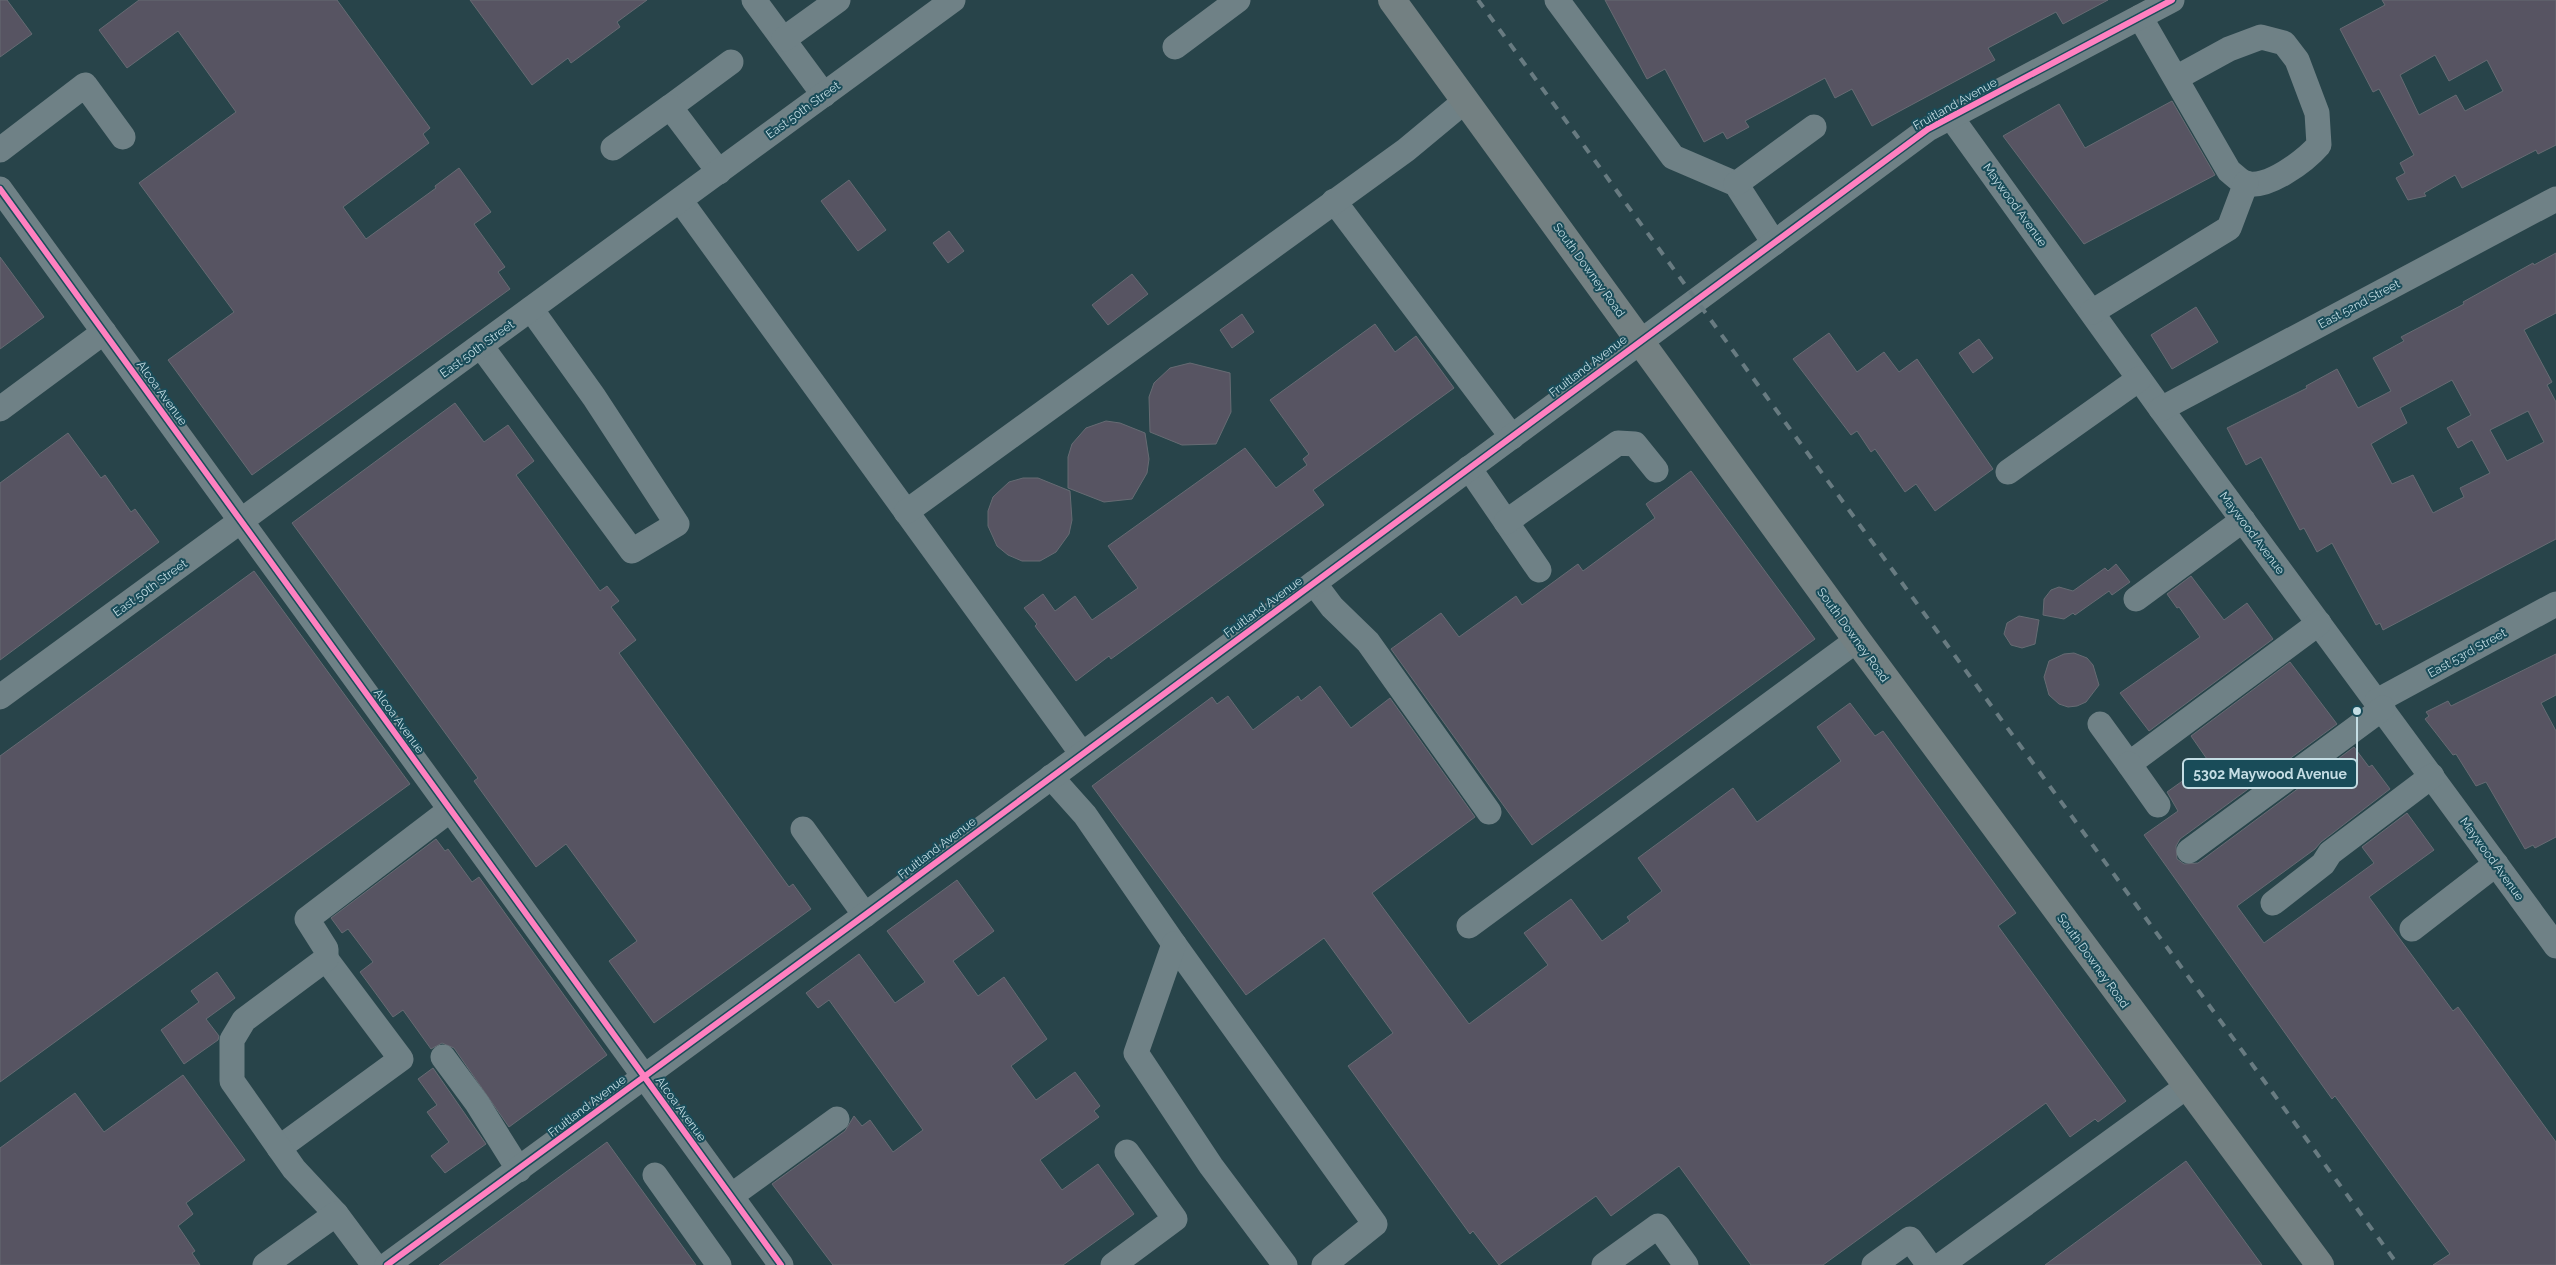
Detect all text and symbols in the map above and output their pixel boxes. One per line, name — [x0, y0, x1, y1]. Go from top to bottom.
street label: Fruitland Avenue — [1911, 75, 1999, 133]
street label: East 50th Street — [763, 78, 843, 142]
street label: Maywood Avenue — [1980, 161, 2050, 249]
street label: South Downey Road — [1550, 220, 1628, 320]
street label: East 52nd Street — [2316, 277, 2402, 331]
street label: East 50th Street — [437, 317, 517, 381]
street label: Fruitland Avenue — [1546, 332, 1630, 400]
street label: Alcoa Avenue — [134, 358, 190, 428]
street label: Maywood Avenue — [2216, 489, 2288, 577]
street label: East 50th Street — [110, 556, 190, 620]
street label: Fruitland Avenue — [1221, 574, 1305, 640]
street label: South Downey Road — [1814, 585, 1892, 685]
street label: East 53rd Street — [2425, 626, 2509, 680]
street label: Alcoa Avenue — [371, 686, 427, 756]
callout: 5302 Maywood Avenue — [2183, 759, 2357, 788]
text: 5302 Maywood Avenue — [2193, 766, 2347, 782]
street label: Fruitland Avenue — [895, 814, 979, 882]
street label: Maywood Avenue — [2457, 815, 2527, 903]
street label: South Downey Road — [2054, 911, 2132, 1011]
street label: Fruitland Avenue — [545, 1072, 629, 1140]
street label: Alcoa Avenue — [653, 1074, 709, 1144]

